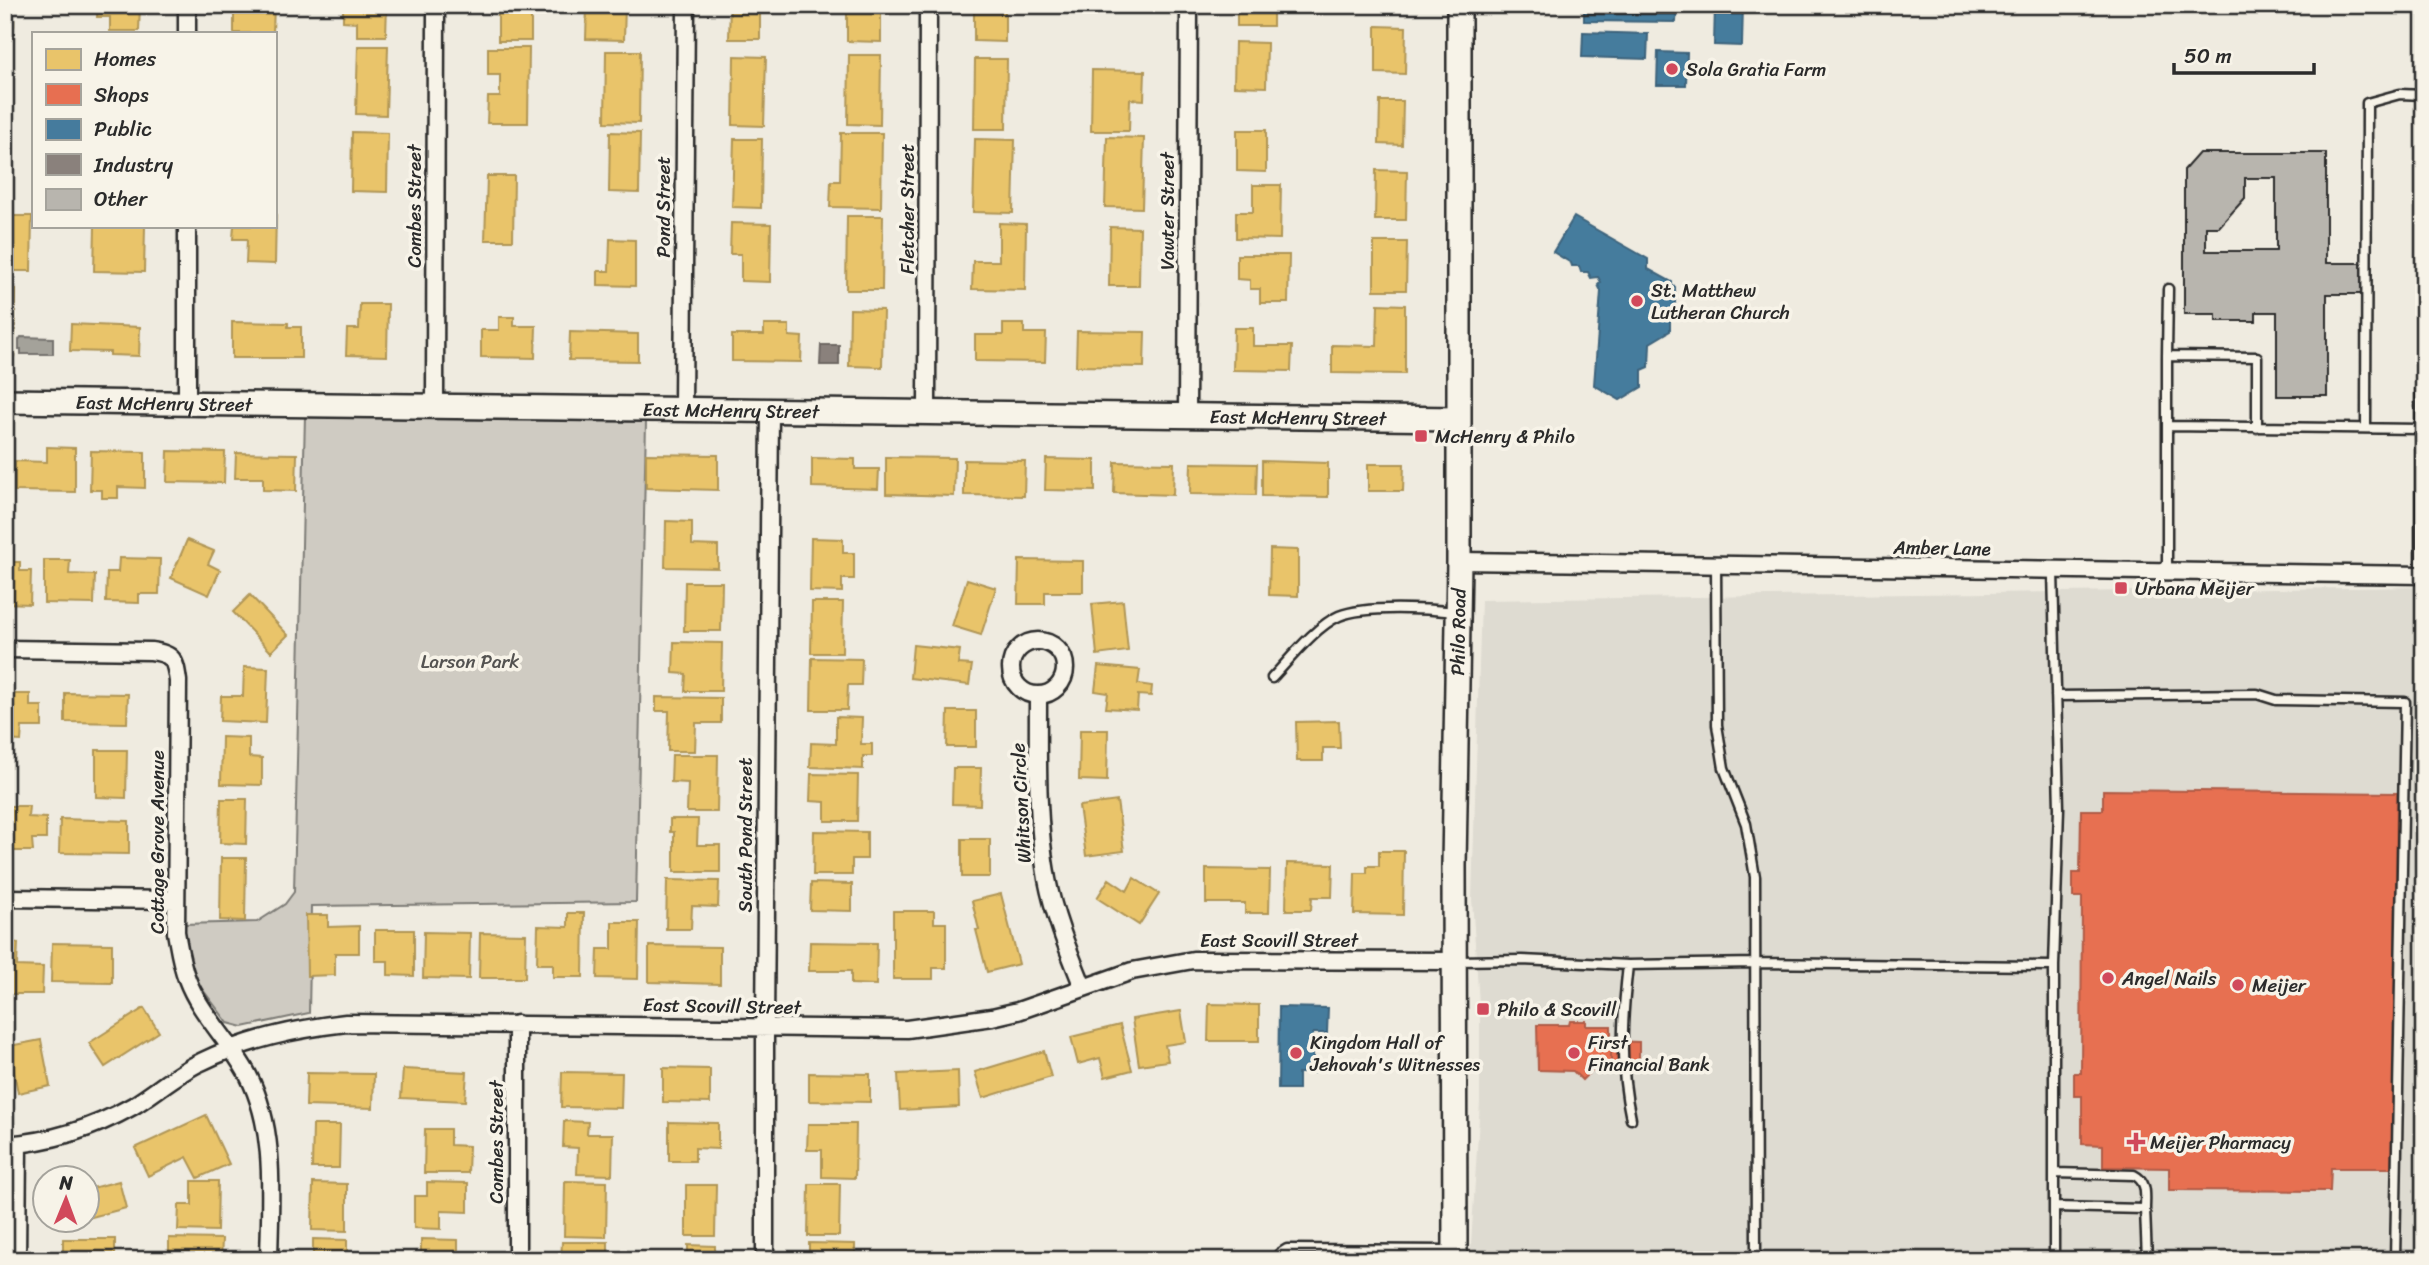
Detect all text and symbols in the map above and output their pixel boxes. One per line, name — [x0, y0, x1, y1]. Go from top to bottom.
legend — [32, 32, 276, 228]
scale bar — [2174, 32, 2314, 76]
text: 50 m — [2184, 37, 2232, 75]
text: Homes — [94, 40, 156, 78]
place label: Sola Gratia Farm — [1686, 53, 1826, 86]
marker: Sola Gratia Farm — [1664, 61, 1680, 77]
text: Shops — [94, 76, 149, 114]
text: Public — [94, 110, 152, 148]
street label: Combes Street — [398, 143, 431, 268]
street label: Fletcher Street — [891, 144, 924, 274]
text: Industry — [93, 146, 173, 184]
street label: Vawter Street — [1151, 151, 1184, 270]
street label: Pond Street — [647, 156, 680, 258]
text: Other — [94, 180, 149, 218]
place label: St. Matthew Lutheran Church — [1651, 274, 1790, 329]
marker: St. Matthew Lutheran Church — [1629, 293, 1645, 309]
street label: East McHenry Street — [76, 385, 254, 421]
street label: East McHenry Street — [642, 392, 821, 428]
street label: East McHenry Street — [1209, 399, 1388, 435]
place label: McHenry & Philo — [1435, 420, 1575, 453]
marker: McHenry & Philo — [1413, 428, 1429, 444]
street label: Amber Lane — [1892, 531, 1991, 565]
place label: Urbana Meijer — [2135, 572, 2255, 605]
marker: Urbana Meijer — [2113, 580, 2129, 596]
street label: Philo Road — [1441, 586, 1475, 676]
park label: Larson Park — [421, 645, 519, 678]
street label: Whitson Circle — [1001, 742, 1041, 864]
street label: Cottage Grove Avenue — [141, 750, 174, 934]
street label: South Pond Street — [729, 758, 762, 912]
street label: East Scovill Street — [1200, 924, 1359, 957]
place label: Angel Nails — [2121, 962, 2217, 995]
place label: Meijer — [2252, 969, 2307, 1002]
marker: Angel Nails — [2100, 970, 2116, 986]
marker: Meijer — [2230, 977, 2246, 993]
street label: East Scovill Street — [643, 988, 803, 1024]
place label: Philo & Scovill — [1497, 993, 1617, 1026]
marker: Philo & Scovill — [1475, 1001, 1491, 1017]
place label: Kingdom Hall of Jehovah's Witnesses — [1309, 1026, 1480, 1081]
place label: First Financial Bank — [1588, 1026, 1710, 1081]
marker: Kingdom Hall of Jehovah's Witnesses — [1288, 1045, 1304, 1061]
marker: First Financial Bank — [1566, 1045, 1582, 1061]
street label: Combes Street — [480, 1079, 513, 1204]
place label: Meijer Pharmacy — [2150, 1126, 2291, 1159]
marker: Meijer Pharmacy — [2128, 1134, 2144, 1150]
north arrow — [32, 1164, 102, 1234]
text: N — [58, 1166, 74, 1199]

